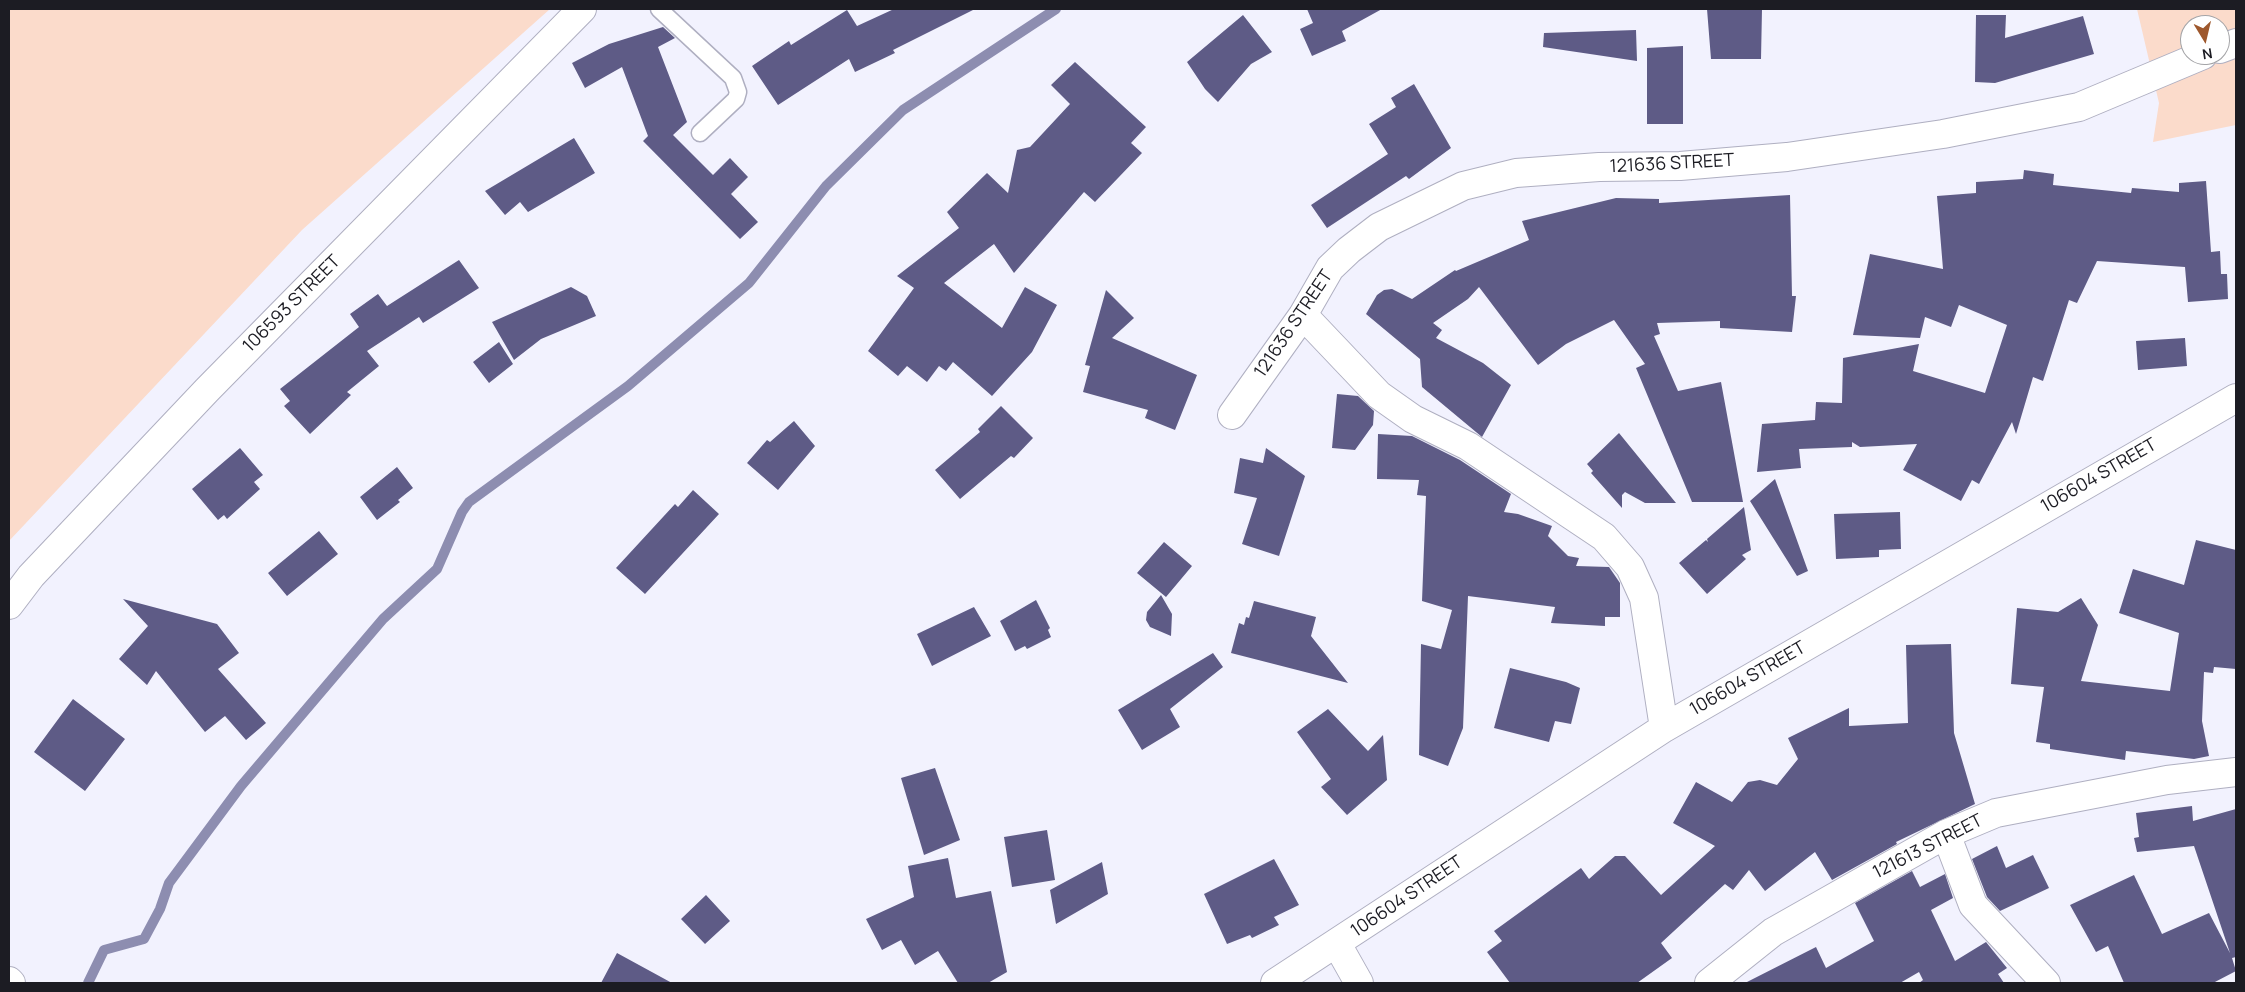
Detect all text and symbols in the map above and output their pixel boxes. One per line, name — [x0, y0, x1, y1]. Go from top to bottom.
north arrow — [2180, 15, 2230, 65]
text: N — [2201, 44, 2214, 64]
street label: 121636 STREET — [1609, 150, 1735, 178]
street label: 106593 STREET — [239, 251, 345, 357]
street label: 121636 STREET — [1250, 266, 1338, 382]
street label: 106604 STREET — [2037, 434, 2161, 518]
street label: 106604 STREET — [1686, 637, 1810, 721]
street label: 121613 STREET — [1870, 810, 1986, 884]
street label: 106604 STREET — [1347, 852, 1467, 942]

